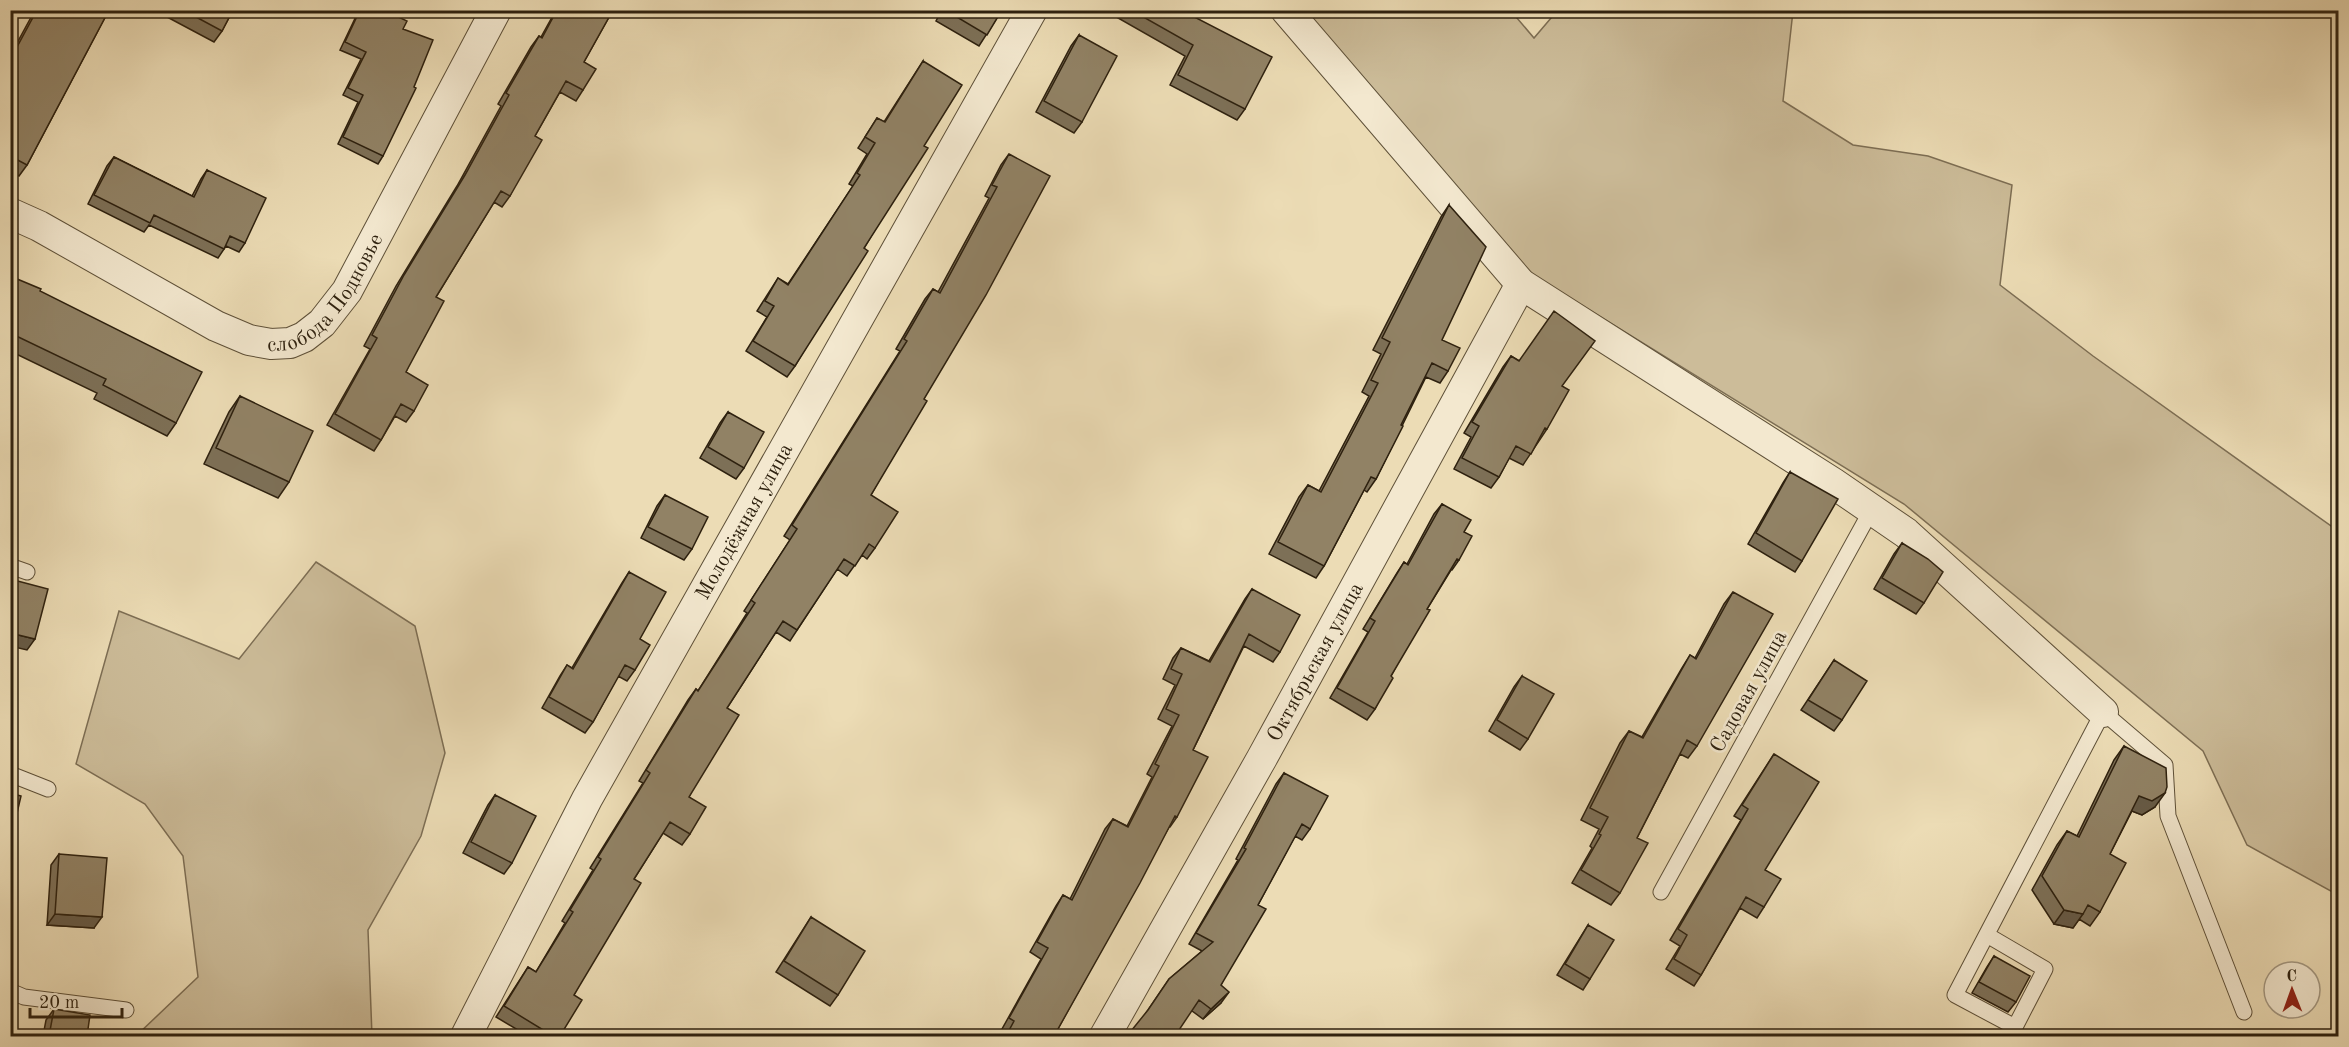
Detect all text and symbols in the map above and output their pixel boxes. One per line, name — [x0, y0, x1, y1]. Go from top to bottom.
street label: слобода Подновье — [267, 231, 387, 356]
street label: Молодёжная улица — [693, 440, 797, 604]
street label: Октябрьская улица — [1264, 579, 1368, 746]
street label: Садовая улица — [1707, 627, 1791, 756]
north arrow — [2262, 960, 2322, 1020]
text: С — [2286, 969, 2297, 985]
scale bar — [30, 981, 122, 1019]
text: 20 m — [39, 994, 79, 1012]

